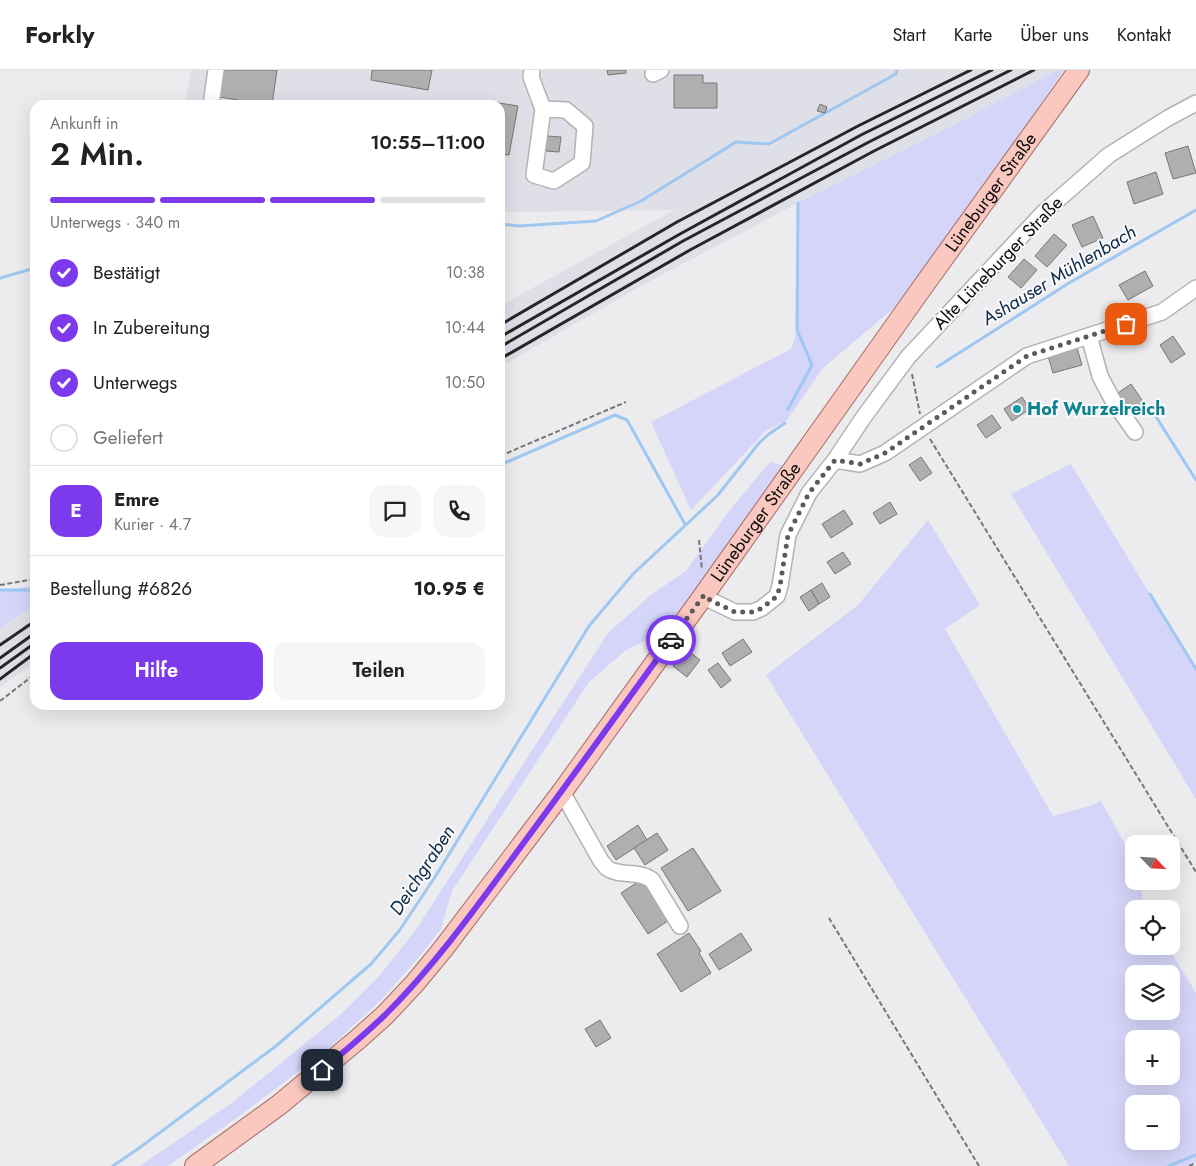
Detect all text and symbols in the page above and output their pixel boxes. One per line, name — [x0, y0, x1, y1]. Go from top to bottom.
text: Forkly — [25, 17, 94, 52]
text: Start — [892, 22, 926, 48]
text: Karte — [954, 22, 992, 48]
text: Über uns — [1020, 22, 1089, 48]
text: Kontakt — [1117, 22, 1171, 48]
text: Ankunft in — [50, 112, 118, 135]
street label: Lüneburger Straße — [939, 127, 1043, 257]
text: 10:55–11:00 — [370, 129, 485, 156]
text: 2 Min. — [50, 131, 144, 177]
street label: Alte Lüneburger Straße — [927, 191, 1069, 335]
text: Unterwegs · 340 m — [50, 211, 180, 234]
water label: Ashauser Mühlenbach — [976, 218, 1141, 332]
icon: check — [50, 259, 78, 287]
text: Bestätigt — [93, 259, 160, 286]
text: 10:38 — [446, 261, 485, 284]
pin — [1105, 303, 1147, 345]
icon: bag — [1112, 310, 1140, 338]
icon: check — [50, 314, 78, 342]
text: In Zubereitung — [93, 314, 210, 341]
text: 10:44 — [445, 316, 485, 339]
icon: check — [50, 369, 78, 397]
text: Unterwegs — [93, 369, 177, 396]
text: 10:50 — [445, 371, 485, 394]
place label: Hof Wurzelreich — [1027, 396, 1165, 422]
marker: Hof Wurzelreich — [1011, 403, 1023, 415]
text: Geliefert — [93, 424, 163, 451]
street label: Lüneburger Straße — [704, 457, 807, 587]
button: chat — [369, 485, 421, 537]
button: phone — [433, 485, 485, 537]
text: Emre — [114, 486, 159, 513]
text: E — [70, 497, 82, 524]
text: Kurier · 4.7 — [114, 513, 191, 536]
text: Bestellung #6826 — [50, 575, 192, 602]
text: 10.95 € — [414, 575, 485, 602]
courier — [646, 615, 696, 665]
icon: car — [657, 626, 685, 654]
button: Hilfe — [50, 642, 263, 700]
button: Teilen — [273, 642, 485, 700]
water label: Deichgraben — [383, 820, 461, 920]
north arrow — [1125, 835, 1180, 890]
map controls — [1125, 835, 1180, 1150]
button: locate — [1125, 900, 1180, 955]
button: layers — [1125, 965, 1180, 1020]
button: + — [1125, 1030, 1180, 1085]
pin — [301, 1049, 343, 1091]
icon: home — [308, 1056, 336, 1084]
button: − — [1125, 1095, 1180, 1150]

